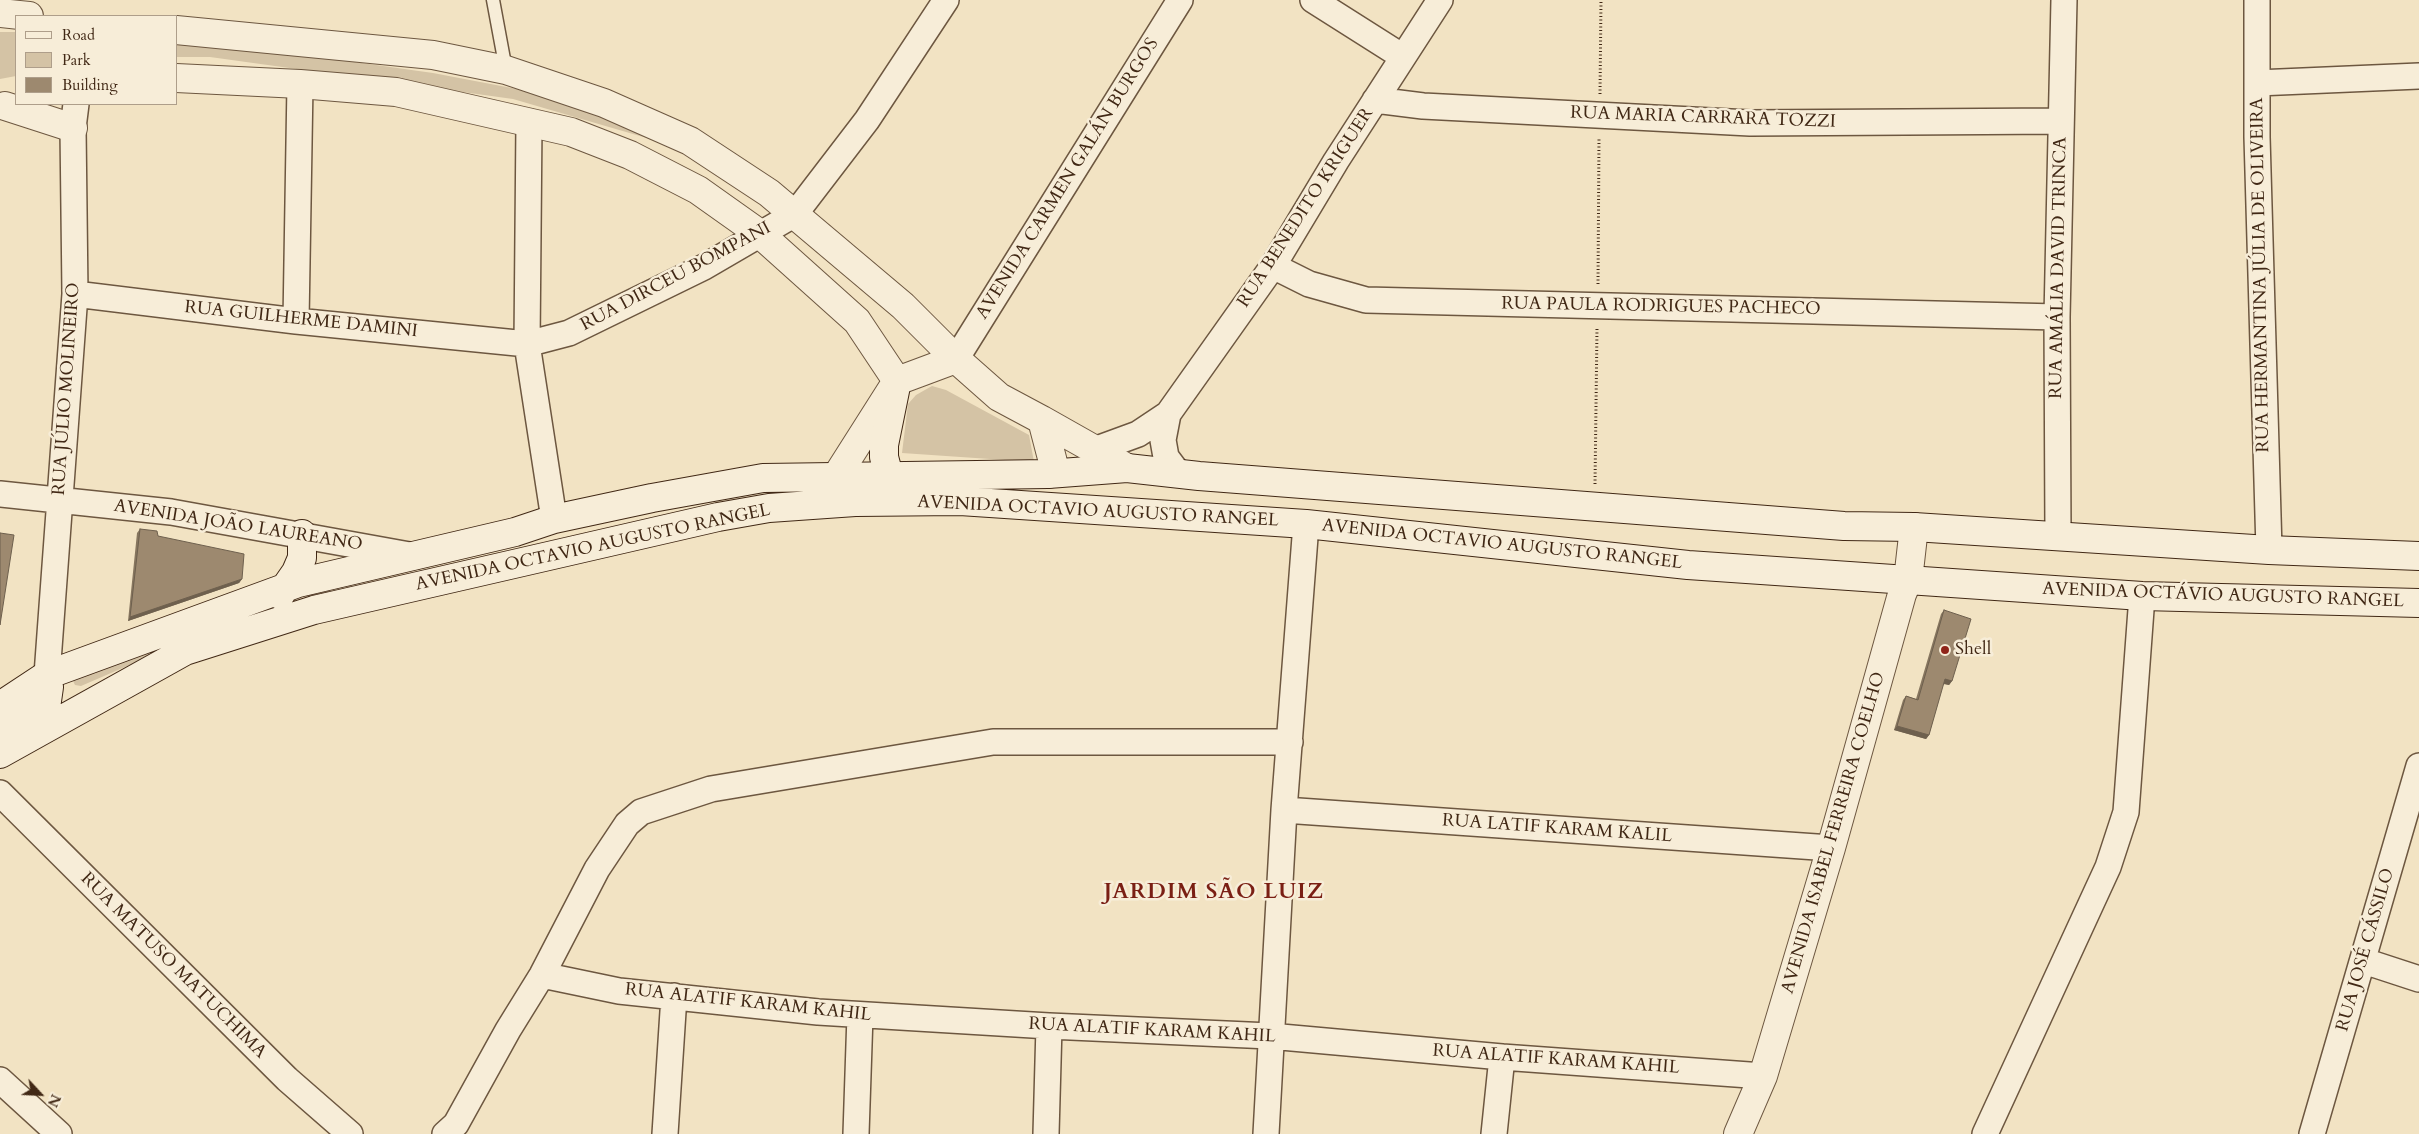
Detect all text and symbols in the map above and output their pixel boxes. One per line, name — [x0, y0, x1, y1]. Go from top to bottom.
legend — [15, 15, 178, 105]
text: Road — [62, 25, 95, 45]
street label: AVENIDA CARMEN GALÁN BURGOS — [972, 34, 1164, 324]
text: Park — [62, 50, 91, 70]
text: Building — [62, 75, 118, 95]
street label: RUA HERMANTINA JÚLIA DE OLIVEIRA — [2247, 97, 2275, 453]
street label: RUA MARIA CARRARA TOZZI — [1570, 103, 1836, 133]
street label: RUA BENEDITO KRIGUER — [1233, 104, 1379, 312]
street label: RUA AMÁLIA DAVID TRINCA — [2046, 137, 2072, 399]
street label: RUA DIRCEU BOMPANI — [577, 218, 775, 336]
street label: RUA JÚLIO MOLINEIRO — [49, 282, 85, 496]
street label: RUA PAULA RODRIGUES PACHECO — [1501, 293, 1821, 321]
street label: RUA GUILHERME DAMINI — [183, 297, 419, 343]
street label: AVENIDA OCTAVIO AUGUSTO RANGEL — [917, 492, 1279, 532]
street label: AVENIDA JOÃO LAUREANO — [112, 496, 364, 556]
street label: AVENIDA OCTAVIO AUGUSTO RANGEL — [414, 500, 772, 596]
street label: AVENIDA OCTAVIO AUGUSTO RANGEL — [1321, 515, 1683, 575]
street label: AVENIDA OCTÁVIO AUGUSTO RANGEL — [2042, 579, 2404, 613]
place label: Shell — [1955, 639, 1991, 661]
marker: Shell — [1939, 644, 1951, 656]
street label: AVENIDA ISABEL FERREIRA COELHO — [1778, 670, 1890, 996]
street label: RUA LATIF KARAM KALIL — [1441, 810, 1673, 848]
street label: RUA JOSÉ CÁSSILO — [2332, 866, 2400, 1034]
street label: RUA MATUSO MATUCHIMA — [75, 868, 271, 1064]
district label: JARDIM SÃO LUIZ — [1102, 880, 1326, 906]
street label: RUA ALATIF KARAM KAHIL — [624, 979, 872, 1027]
street label: RUA ALATIF KARAM KAHIL — [1028, 1014, 1276, 1048]
street label: RUA ALATIF KARAM KAHIL — [1432, 1041, 1680, 1079]
north arrow — [15, 1069, 65, 1119]
text: N — [43, 1091, 65, 1110]

